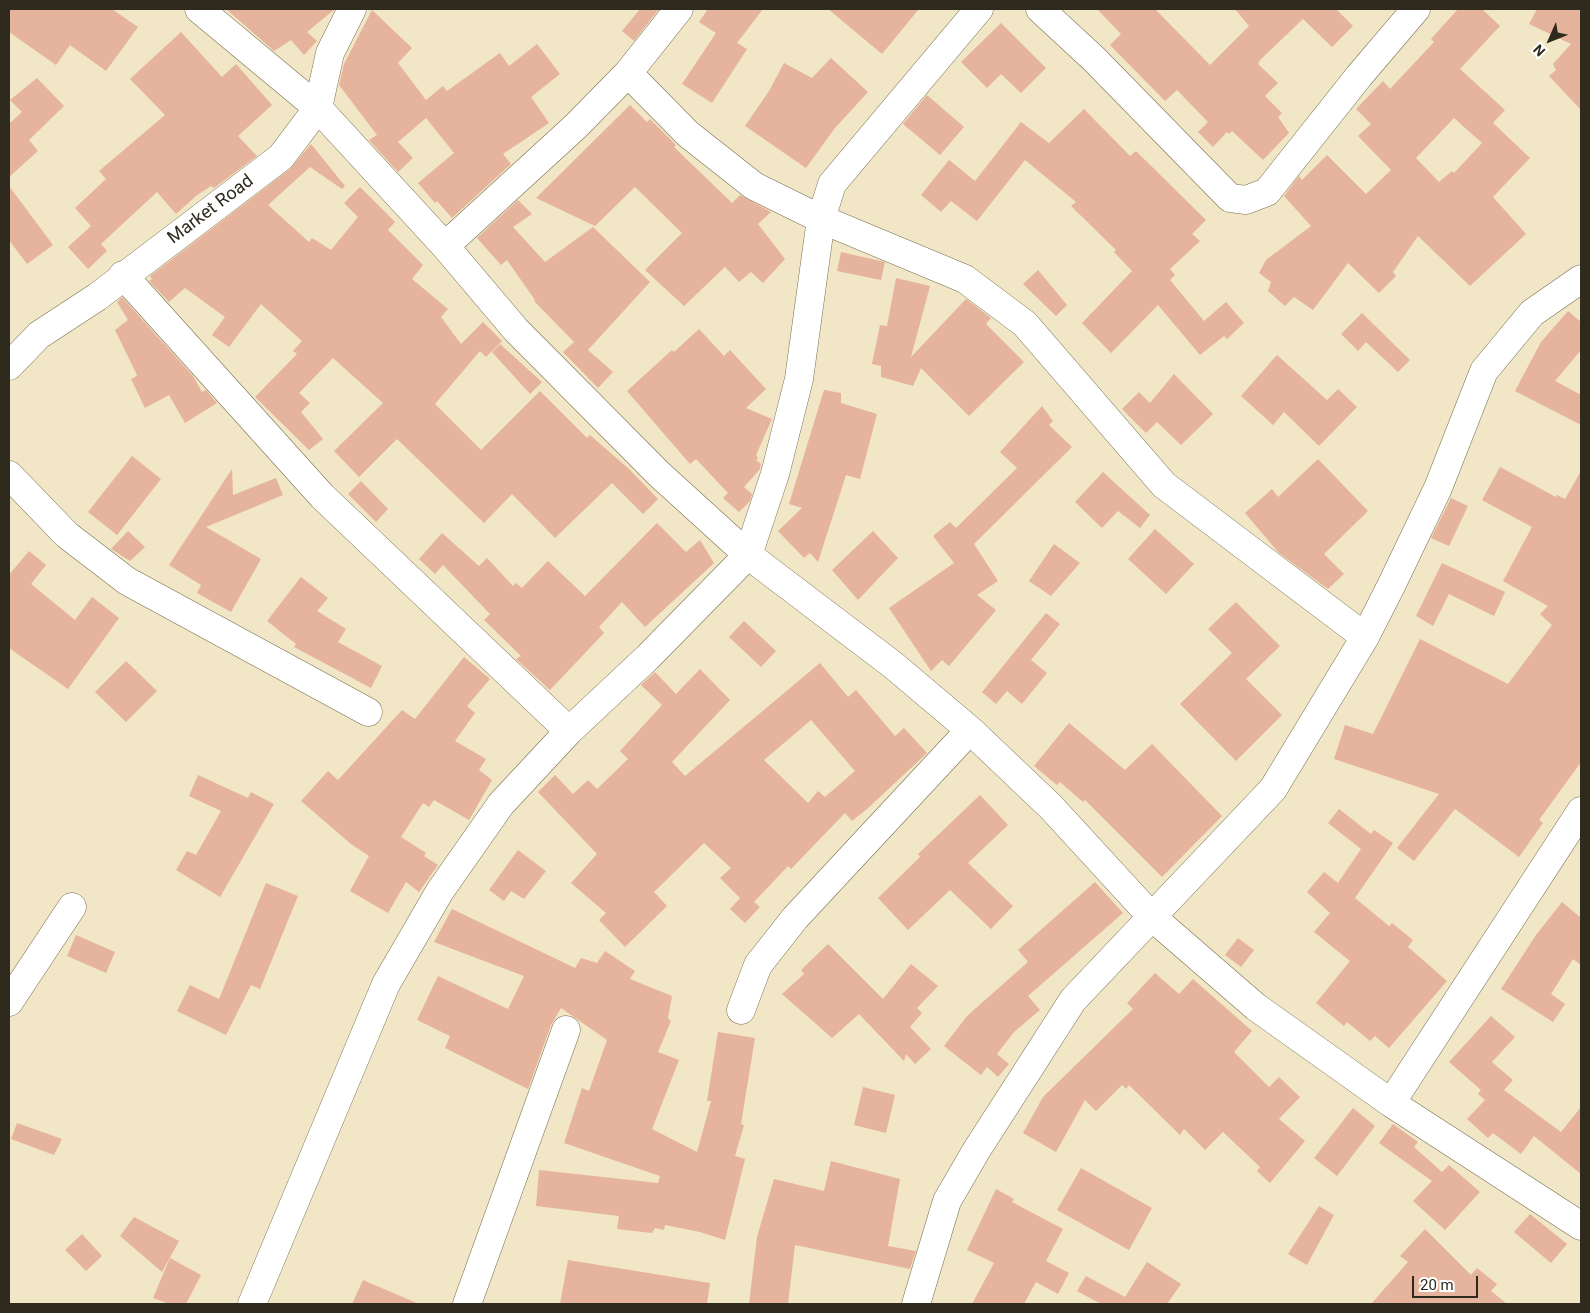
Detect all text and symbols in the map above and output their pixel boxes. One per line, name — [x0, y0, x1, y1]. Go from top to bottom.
north arrow — [1525, 15, 1575, 65]
text: N — [1530, 41, 1548, 60]
street label: Market Road — [164, 171, 258, 249]
scale bar — [1415, 1266, 1481, 1298]
text: 20 m — [1420, 1276, 1454, 1294]

